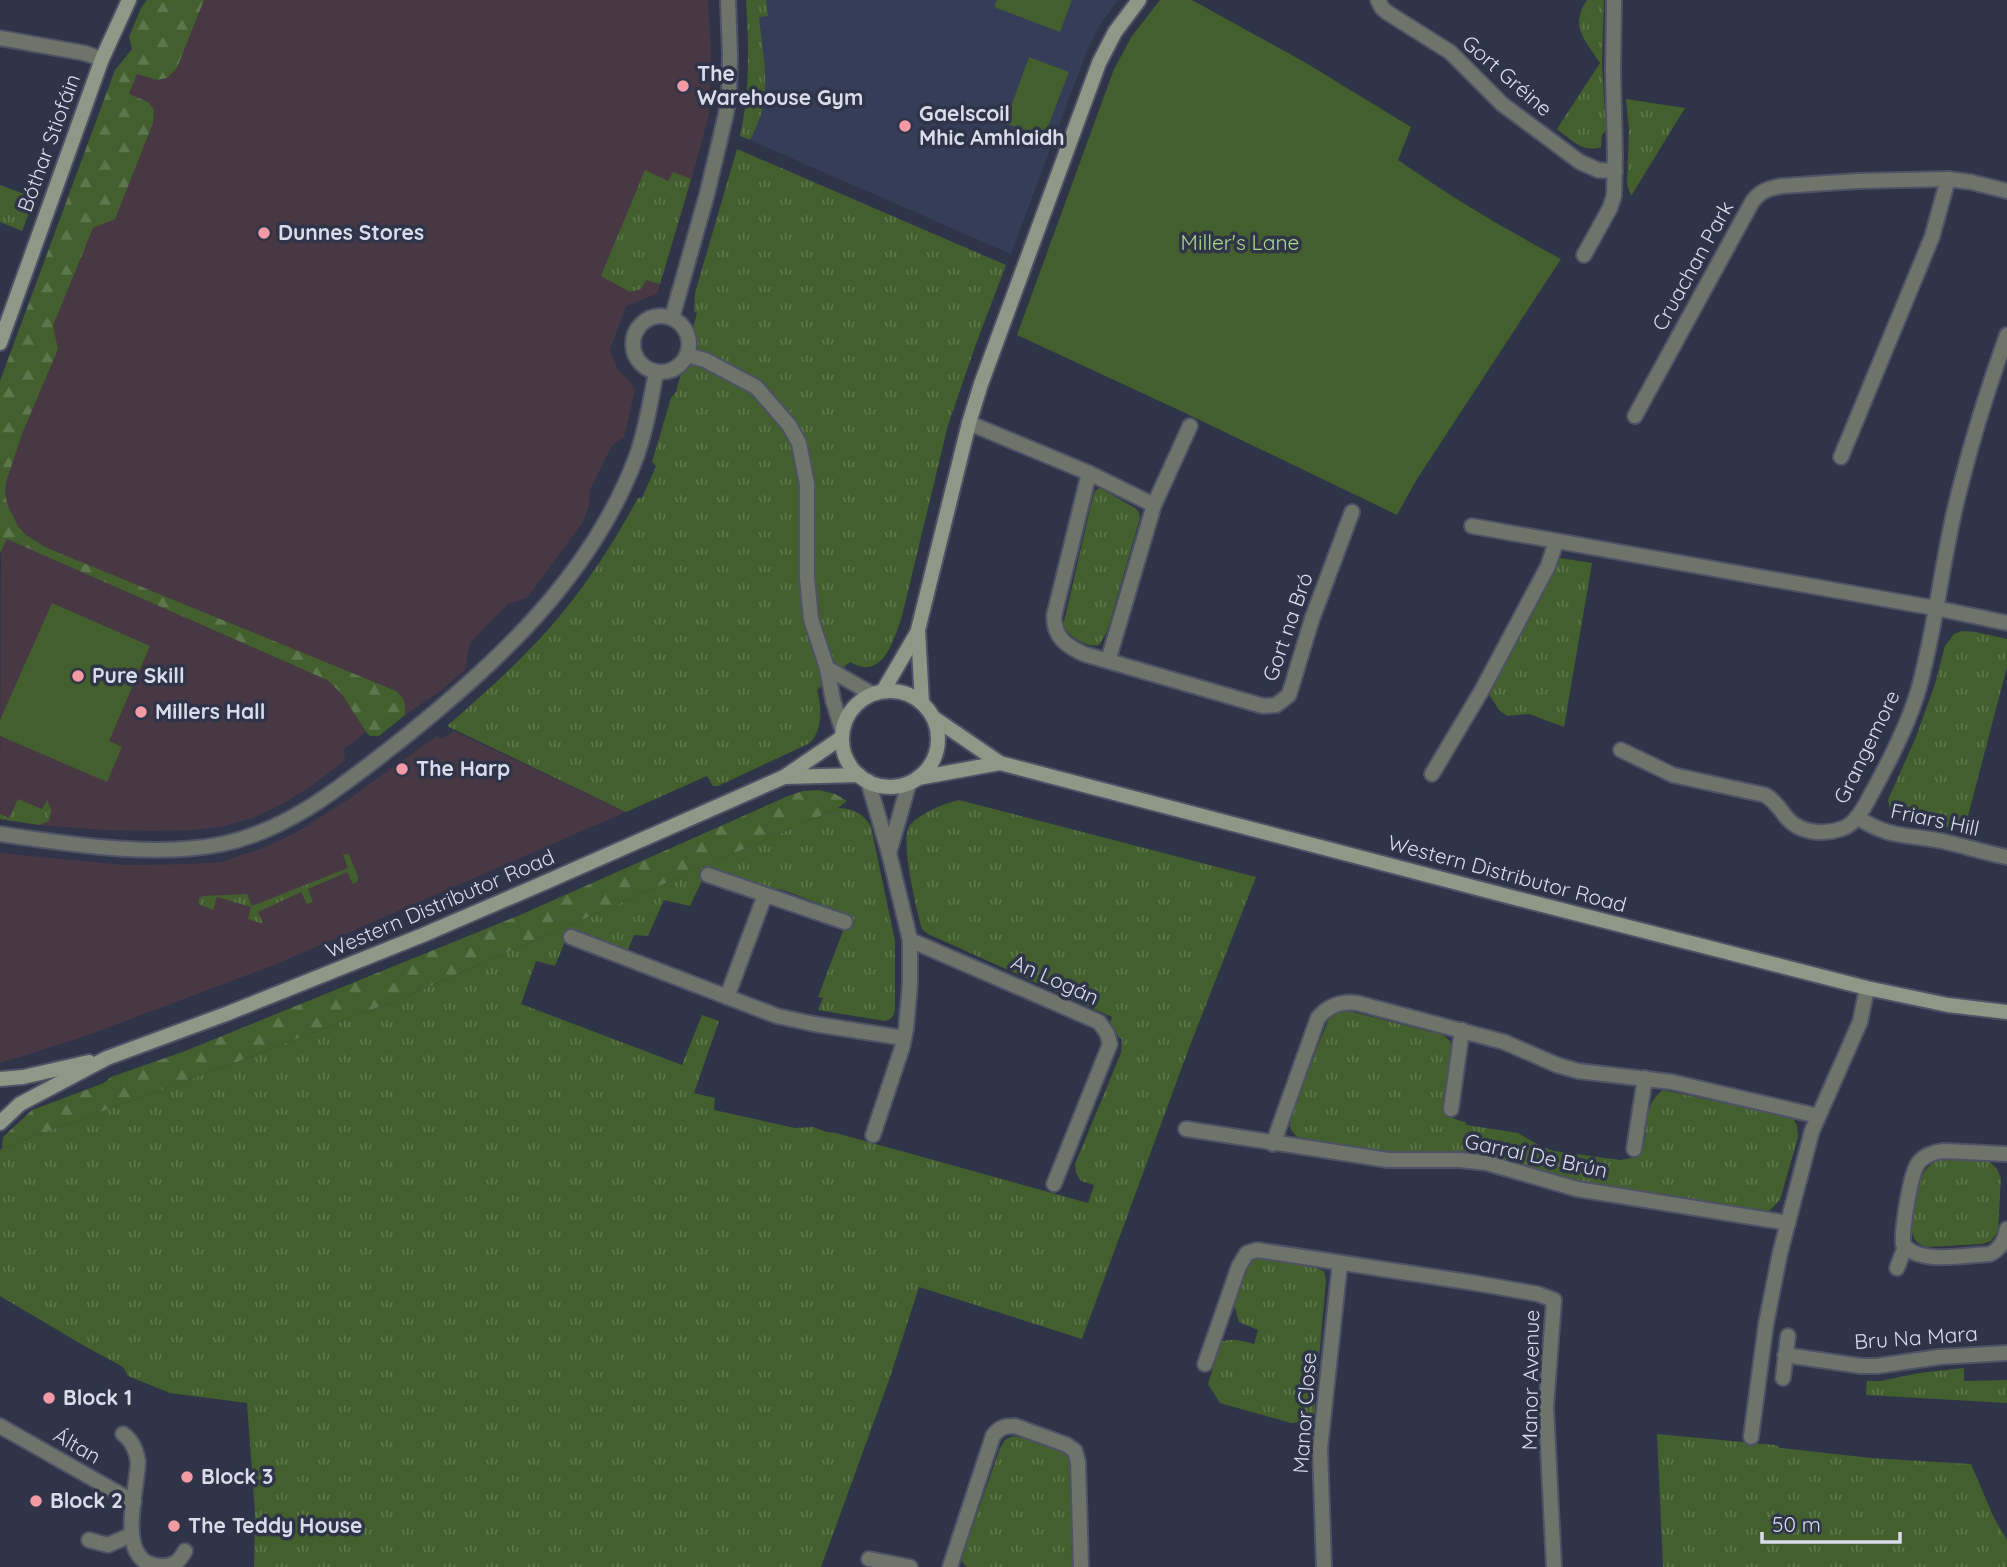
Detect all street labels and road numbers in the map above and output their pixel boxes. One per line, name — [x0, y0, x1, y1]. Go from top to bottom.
street label: Gort Gréine — [1457, 29, 1558, 121]
street label: Bóthar Stiofáin — [11, 70, 85, 215]
street label: Cruachan Park — [1646, 196, 1738, 335]
street label: Gort na Bró — [1256, 569, 1318, 684]
street label: Grangemore — [1827, 686, 1905, 808]
street label: Friars Hill — [1889, 797, 1982, 841]
street label: Western Distributor Road — [1385, 829, 1629, 917]
street label: Western Distributor Road — [321, 843, 558, 963]
street label: An Logán — [1008, 948, 1103, 1010]
street label: Garraí De Brún — [1462, 1127, 1610, 1183]
street label: Manor Avenue — [1516, 1309, 1544, 1450]
street label: Bru Na Mara — [1853, 1320, 1979, 1354]
street label: Manor Close — [1287, 1351, 1321, 1474]
street label: Áltan — [49, 1421, 106, 1469]

